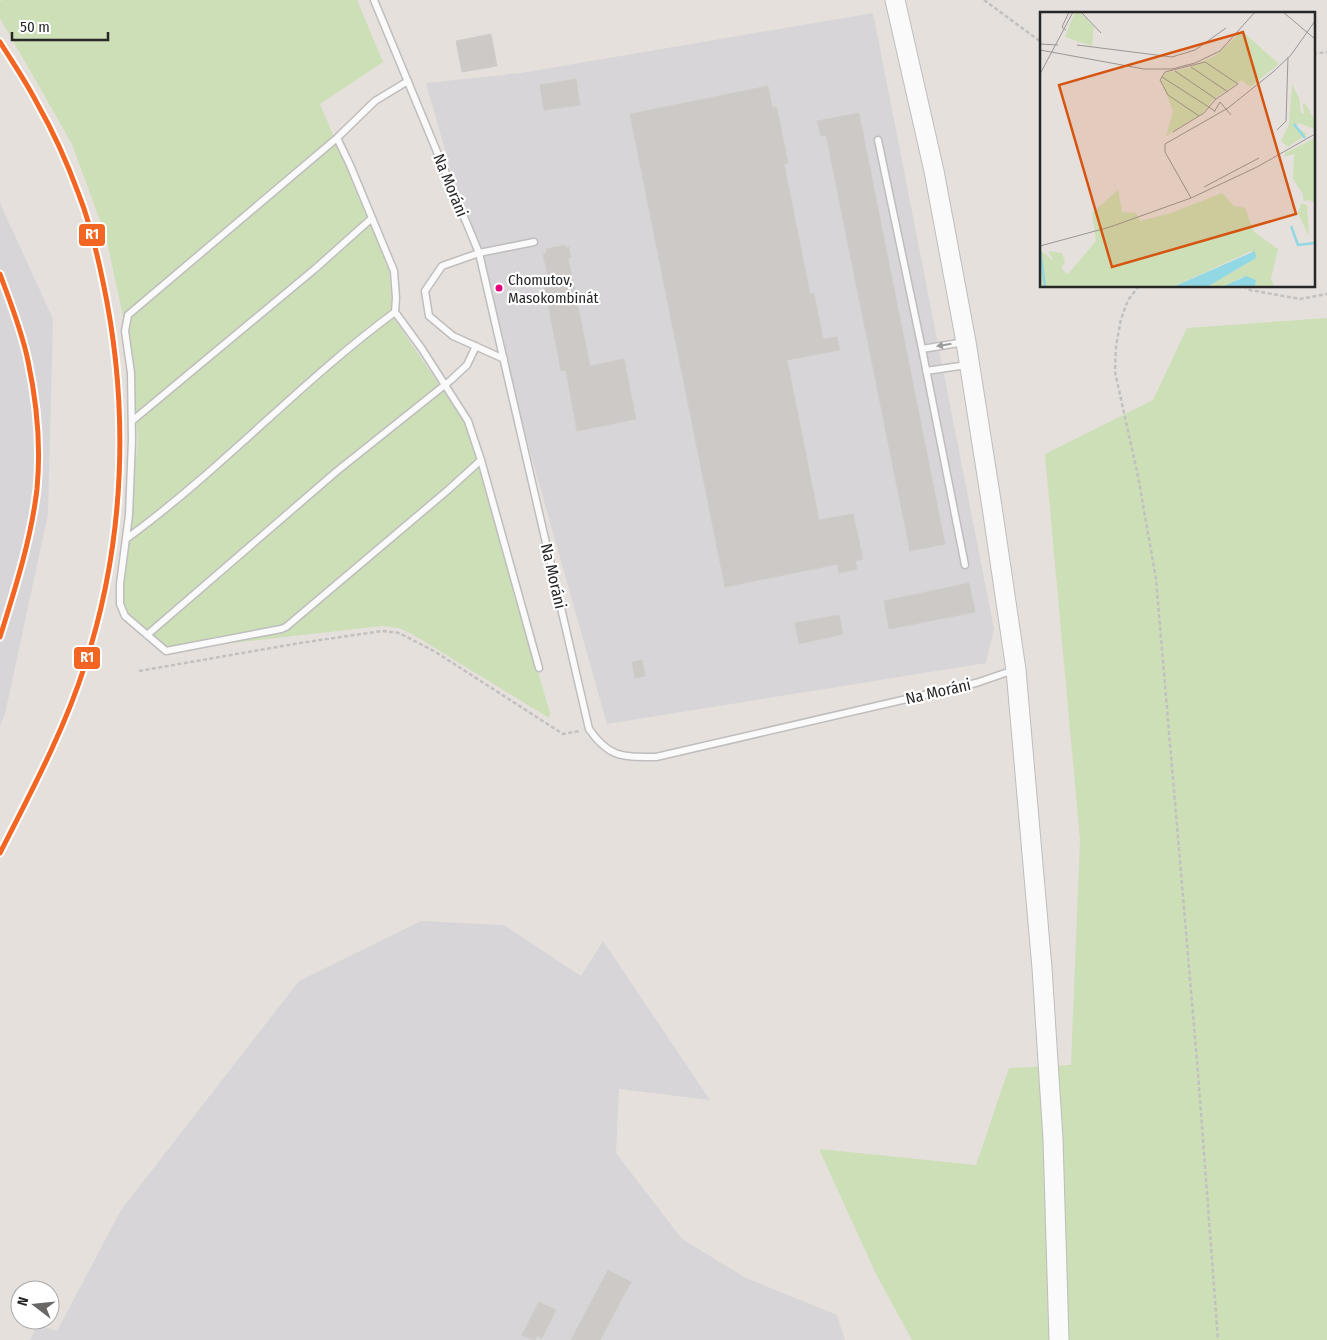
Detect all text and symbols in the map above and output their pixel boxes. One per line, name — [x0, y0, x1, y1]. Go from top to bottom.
scale bar — [12, 10, 109, 42]
inset map — [1040, 12, 1314, 288]
text: 50 m — [20, 18, 50, 36]
street label: Na Moráni — [429, 151, 472, 220]
line badge: R1 — [78, 223, 106, 247]
text: R1 — [85, 226, 99, 243]
place label: Chomutov, Masokombinát — [508, 271, 599, 307]
marker: Chomutov, Masokombinát — [494, 283, 504, 293]
one-way arrow — [936, 342, 952, 350]
street label: Na Moráni — [537, 542, 570, 611]
line badge: R1 — [73, 646, 101, 670]
text: R1 — [80, 649, 94, 666]
street label: Na Moráni — [904, 675, 973, 708]
north arrow — [10, 1280, 60, 1330]
text: N — [14, 1295, 32, 1308]

